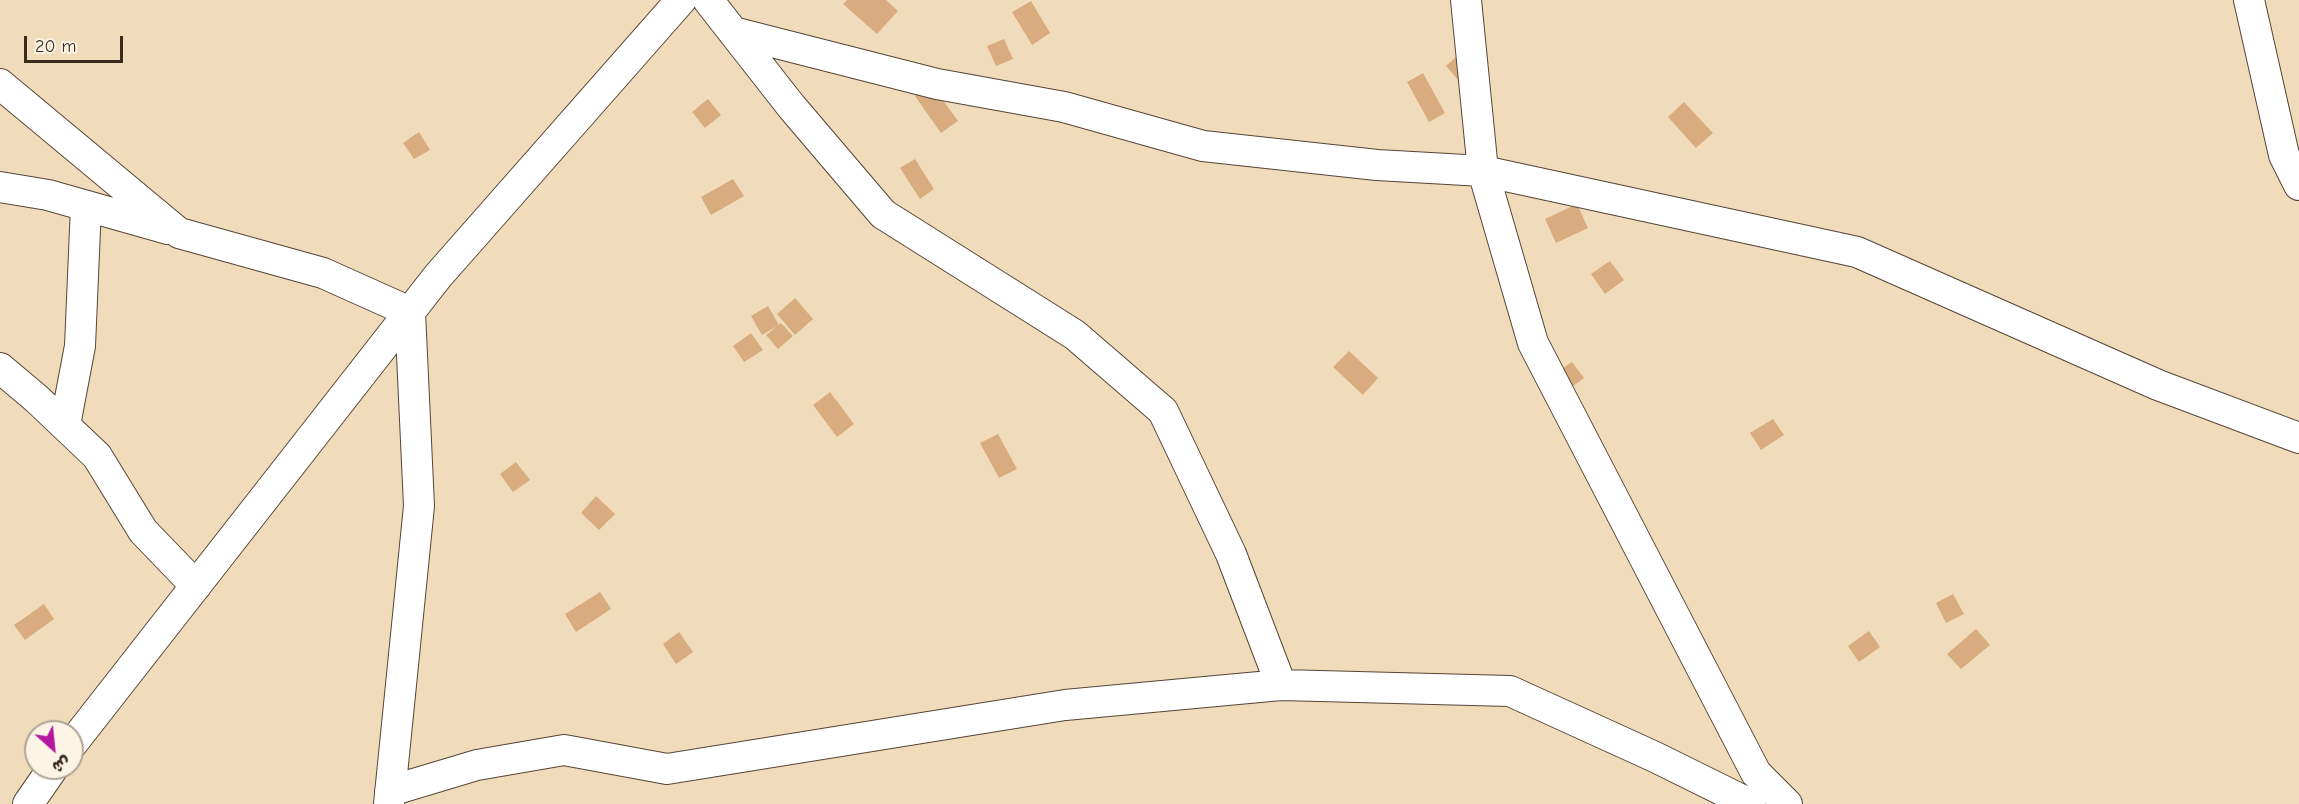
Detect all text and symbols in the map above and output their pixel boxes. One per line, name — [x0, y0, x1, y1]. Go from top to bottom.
scale bar — [27, 24, 126, 62]
text: 20 m — [35, 36, 76, 57]
north arrow — [24, 720, 84, 780]
text: ش — [49, 752, 73, 776]

